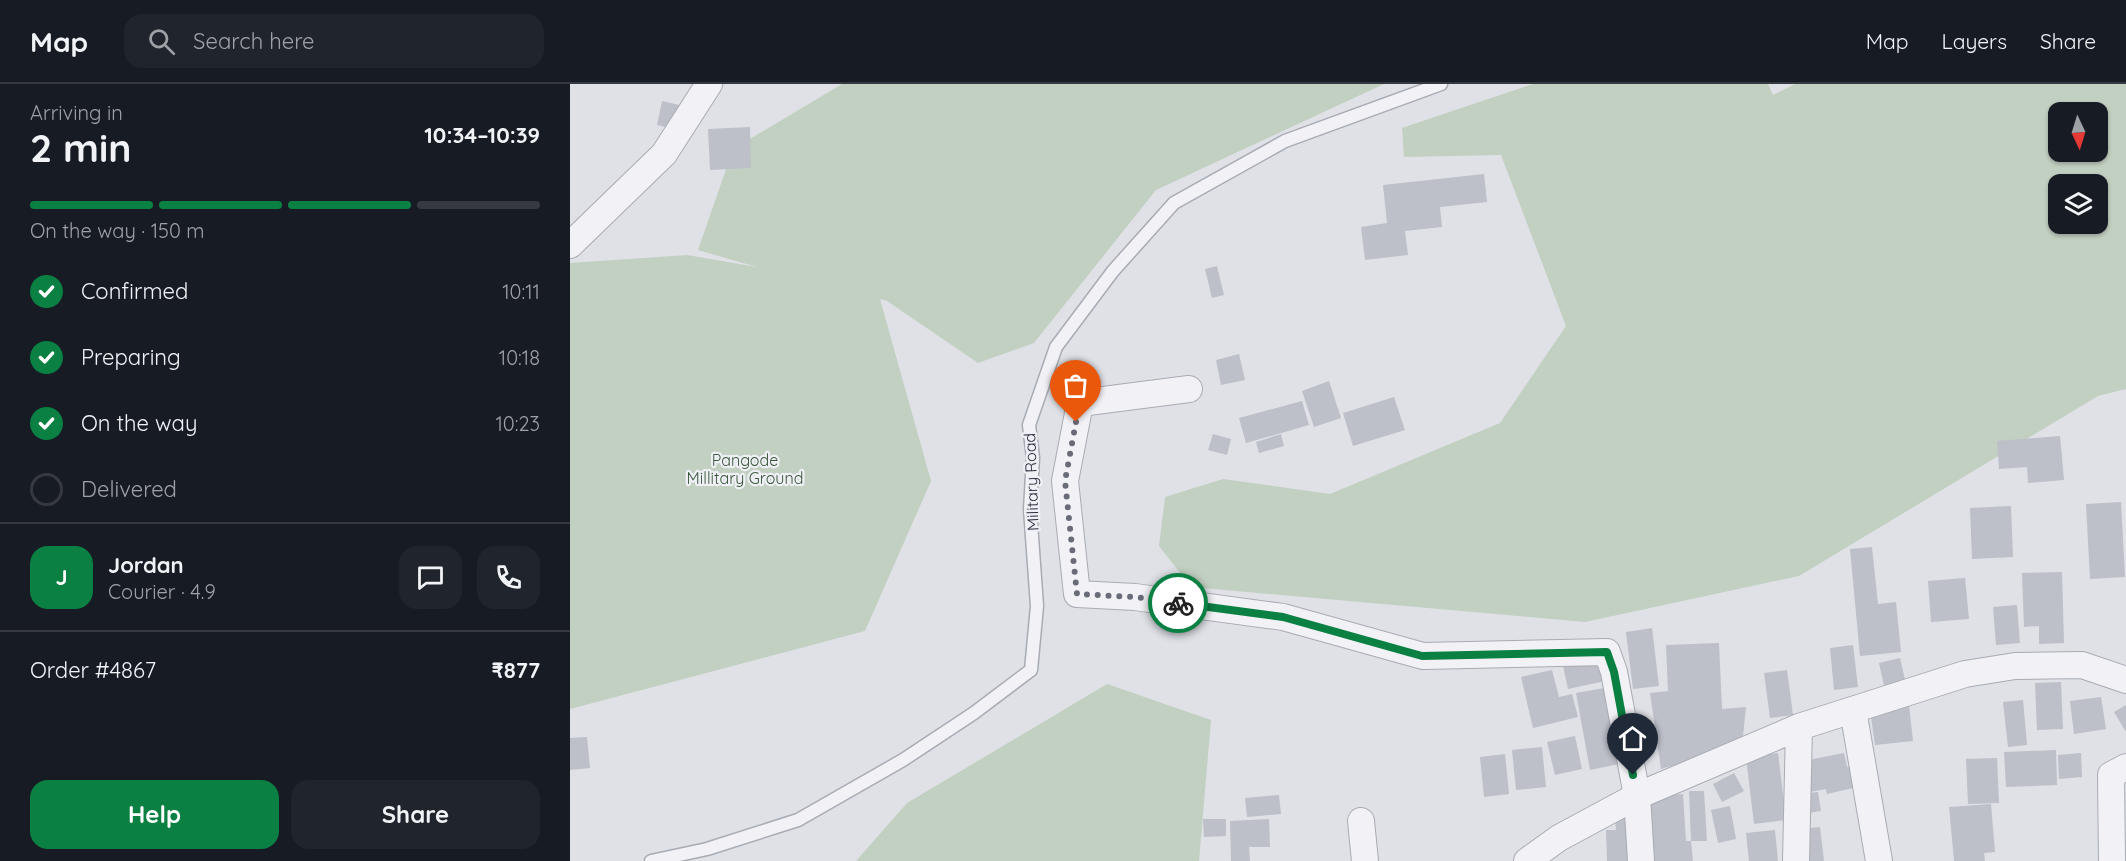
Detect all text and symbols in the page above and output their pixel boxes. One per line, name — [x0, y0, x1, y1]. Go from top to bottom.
search box — [124, 14, 544, 68]
text: Map — [30, 24, 88, 59]
icon: search — [145, 25, 178, 58]
text: Search here — [193, 27, 315, 55]
text: Map — [1866, 28, 1909, 54]
text: Layers — [1942, 28, 2007, 54]
text: Share — [2040, 28, 2096, 54]
text: Arriving in — [30, 100, 123, 125]
north arrow — [2048, 102, 2108, 162]
map controls — [2048, 102, 2108, 234]
text: 10:34–10:39 — [424, 121, 540, 149]
text: 2 min — [30, 123, 132, 172]
button: layers — [2048, 174, 2108, 234]
text: On the way · 150 m — [30, 218, 205, 243]
icon: check — [30, 275, 63, 308]
text: Confirmed — [81, 277, 188, 305]
text: 10:11 — [502, 279, 540, 304]
icon: check — [30, 341, 63, 374]
text: Preparing — [81, 343, 181, 371]
text: 10:18 — [499, 345, 540, 370]
pin — [1050, 360, 1101, 422]
icon: bag — [1059, 369, 1092, 402]
icon: check — [30, 407, 63, 440]
text: On the way — [81, 409, 197, 437]
text: 10:23 — [495, 411, 540, 436]
street label: Military Road — [1019, 433, 1043, 531]
park label: Pangode Millitary Ground — [687, 450, 803, 488]
text: Delivered — [81, 475, 177, 503]
button: chat — [399, 546, 462, 609]
button: phone — [477, 546, 540, 609]
text: Jordan — [108, 551, 184, 579]
text: J — [55, 563, 68, 591]
courier — [1148, 573, 1208, 633]
text: Courier · 4.9 — [108, 579, 216, 604]
icon: bike — [1162, 587, 1195, 620]
text: Order #4867 — [30, 656, 156, 684]
text: ₹877 — [492, 656, 540, 684]
pin — [1607, 713, 1658, 775]
icon: home — [1616, 722, 1649, 755]
button: Help — [30, 780, 279, 849]
button: Share — [291, 780, 540, 849]

